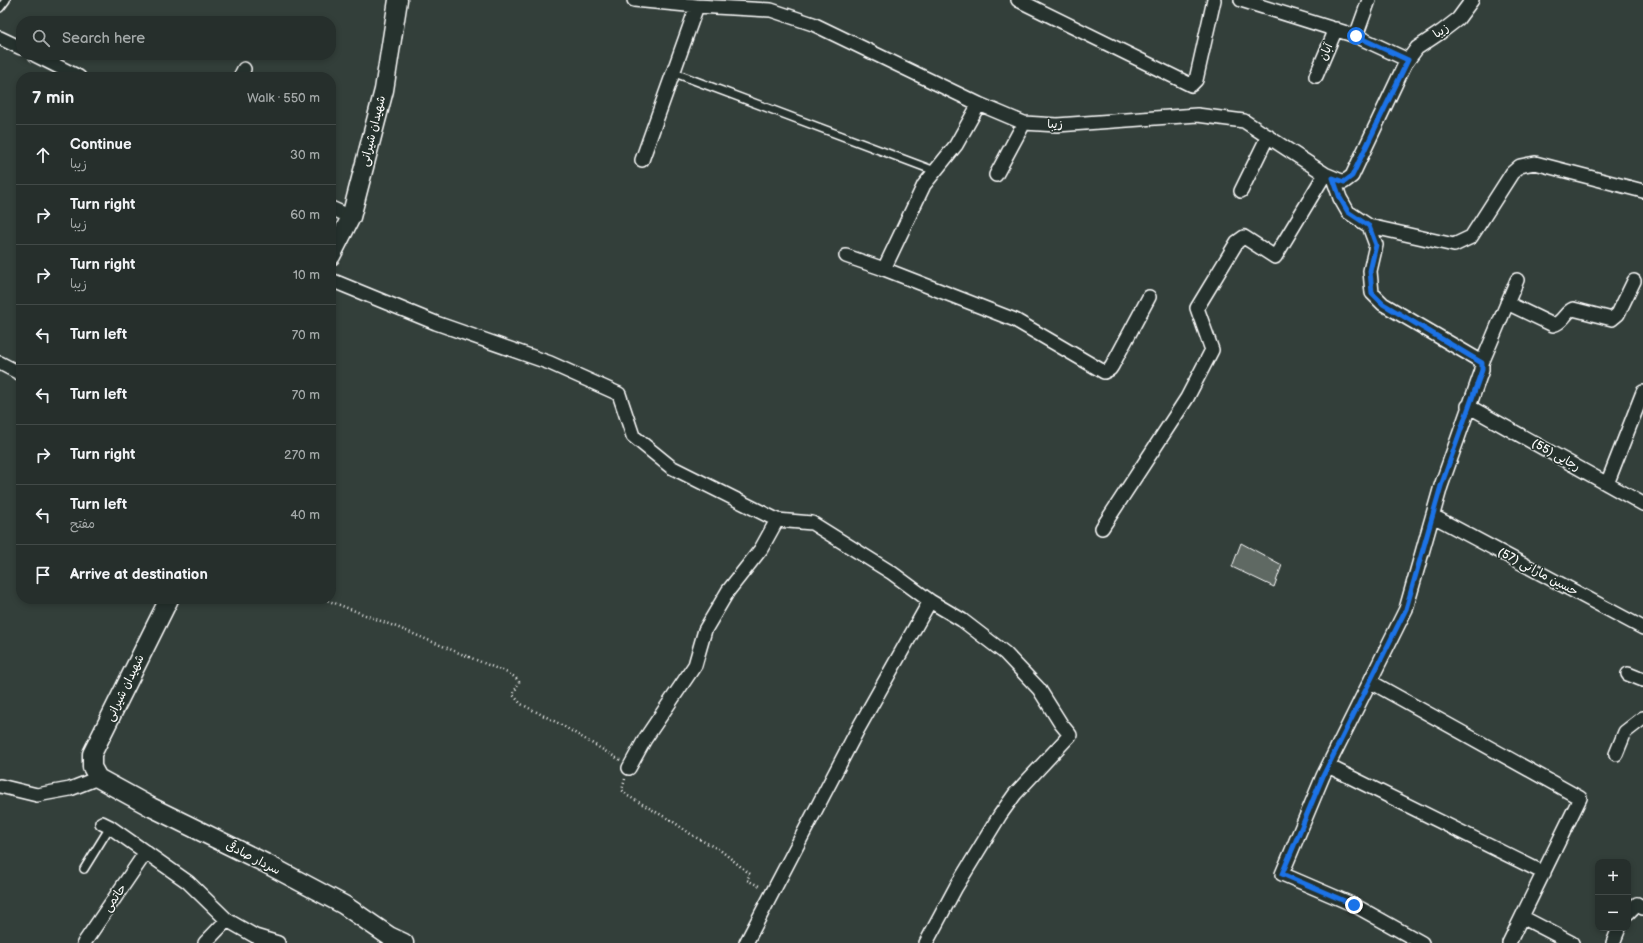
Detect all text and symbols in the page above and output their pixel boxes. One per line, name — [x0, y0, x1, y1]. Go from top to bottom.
search box — [16, 16, 336, 60]
street label: زیبا — [1430, 20, 1452, 42]
icon: search — [30, 27, 52, 49]
route start — [1347, 27, 1365, 45]
text: Search here — [62, 29, 145, 48]
street label: آبان — [1316, 40, 1337, 63]
text: 7 min — [32, 88, 74, 108]
text: Walk · 550 m — [247, 90, 320, 106]
street label: شهیدان شیرانی — [357, 94, 389, 168]
street label: زیبا — [1047, 117, 1063, 132]
text: Continue — [70, 135, 132, 154]
icon: ahead — [32, 144, 54, 166]
text: 30 m — [290, 147, 320, 163]
text: زیبا — [70, 156, 87, 172]
text: Turn right — [70, 195, 135, 214]
icon: right — [32, 204, 54, 226]
text: 60 m — [290, 207, 320, 223]
text: زیبا — [70, 216, 87, 232]
text: Turn right — [70, 255, 135, 274]
icon: right — [32, 264, 54, 286]
text: 10 m — [293, 267, 320, 283]
text: زیبا — [70, 276, 87, 292]
icon: left — [32, 324, 54, 346]
text: Turn left — [70, 325, 127, 344]
text: 70 m — [292, 327, 320, 343]
icon: left — [32, 384, 54, 406]
text: Turn left — [70, 385, 127, 404]
text: 70 m — [292, 387, 320, 403]
street label: رجایی (55) — [1529, 436, 1583, 474]
icon: right — [32, 444, 54, 466]
text: Turn right — [70, 445, 135, 464]
text: 270 m — [284, 447, 320, 463]
text: Turn left — [70, 495, 127, 514]
icon: left — [32, 504, 54, 526]
text: 40 m — [290, 507, 320, 523]
text: مفتح — [70, 516, 95, 532]
street label: حسین مارانی (57) — [1495, 545, 1581, 599]
icon: arrive — [32, 564, 54, 586]
text: Arrive at destination — [70, 565, 208, 584]
street label: شهیدان شیرانی — [102, 652, 148, 724]
street label: سردار صادقی — [223, 838, 283, 878]
map controls — [1595, 859, 1631, 931]
button: + — [1595, 859, 1631, 895]
street label: حاتمی — [100, 881, 130, 915]
button: − — [1595, 895, 1631, 931]
route end — [1345, 896, 1363, 914]

